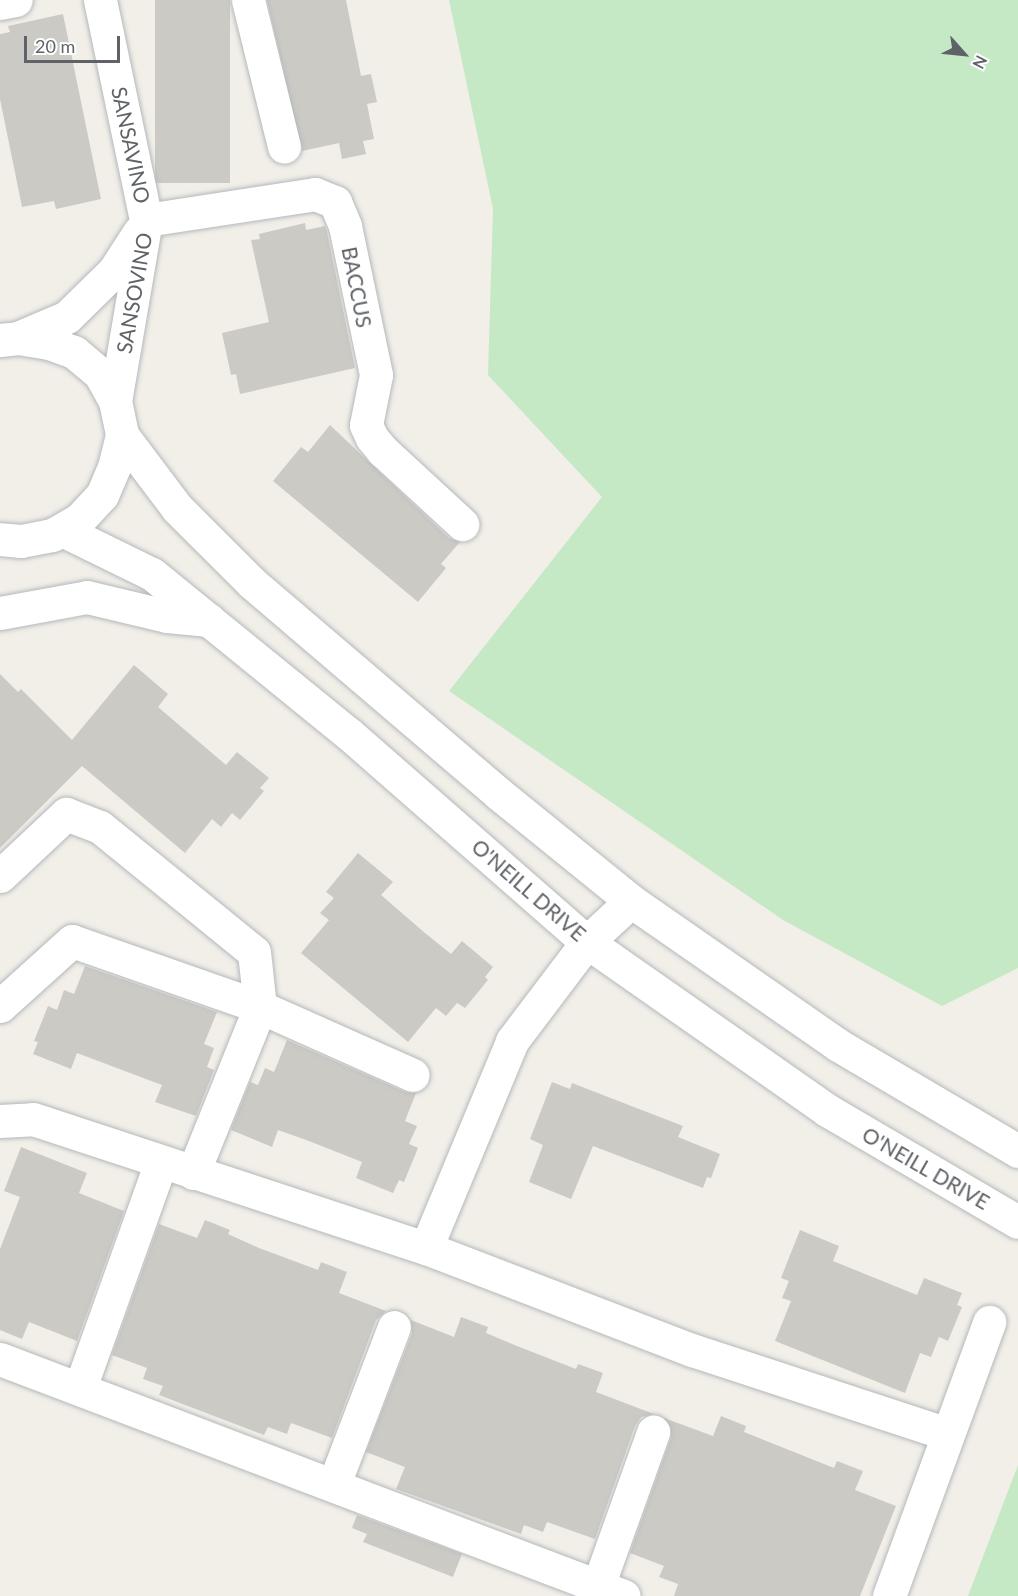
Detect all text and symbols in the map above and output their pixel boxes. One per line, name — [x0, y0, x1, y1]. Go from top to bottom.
scale bar — [27, 24, 123, 62]
north arrow — [934, 24, 994, 84]
text: 20 m — [35, 35, 75, 57]
text: N — [969, 53, 992, 72]
street label: SANSAVINO — [106, 84, 156, 206]
street label: SANSOVINO — [111, 231, 157, 355]
street label: BACCUS — [337, 244, 377, 330]
street label: O'NEILL DRIVE — [467, 833, 591, 947]
street label: O'NEILL DRIVE — [858, 1121, 994, 1215]

